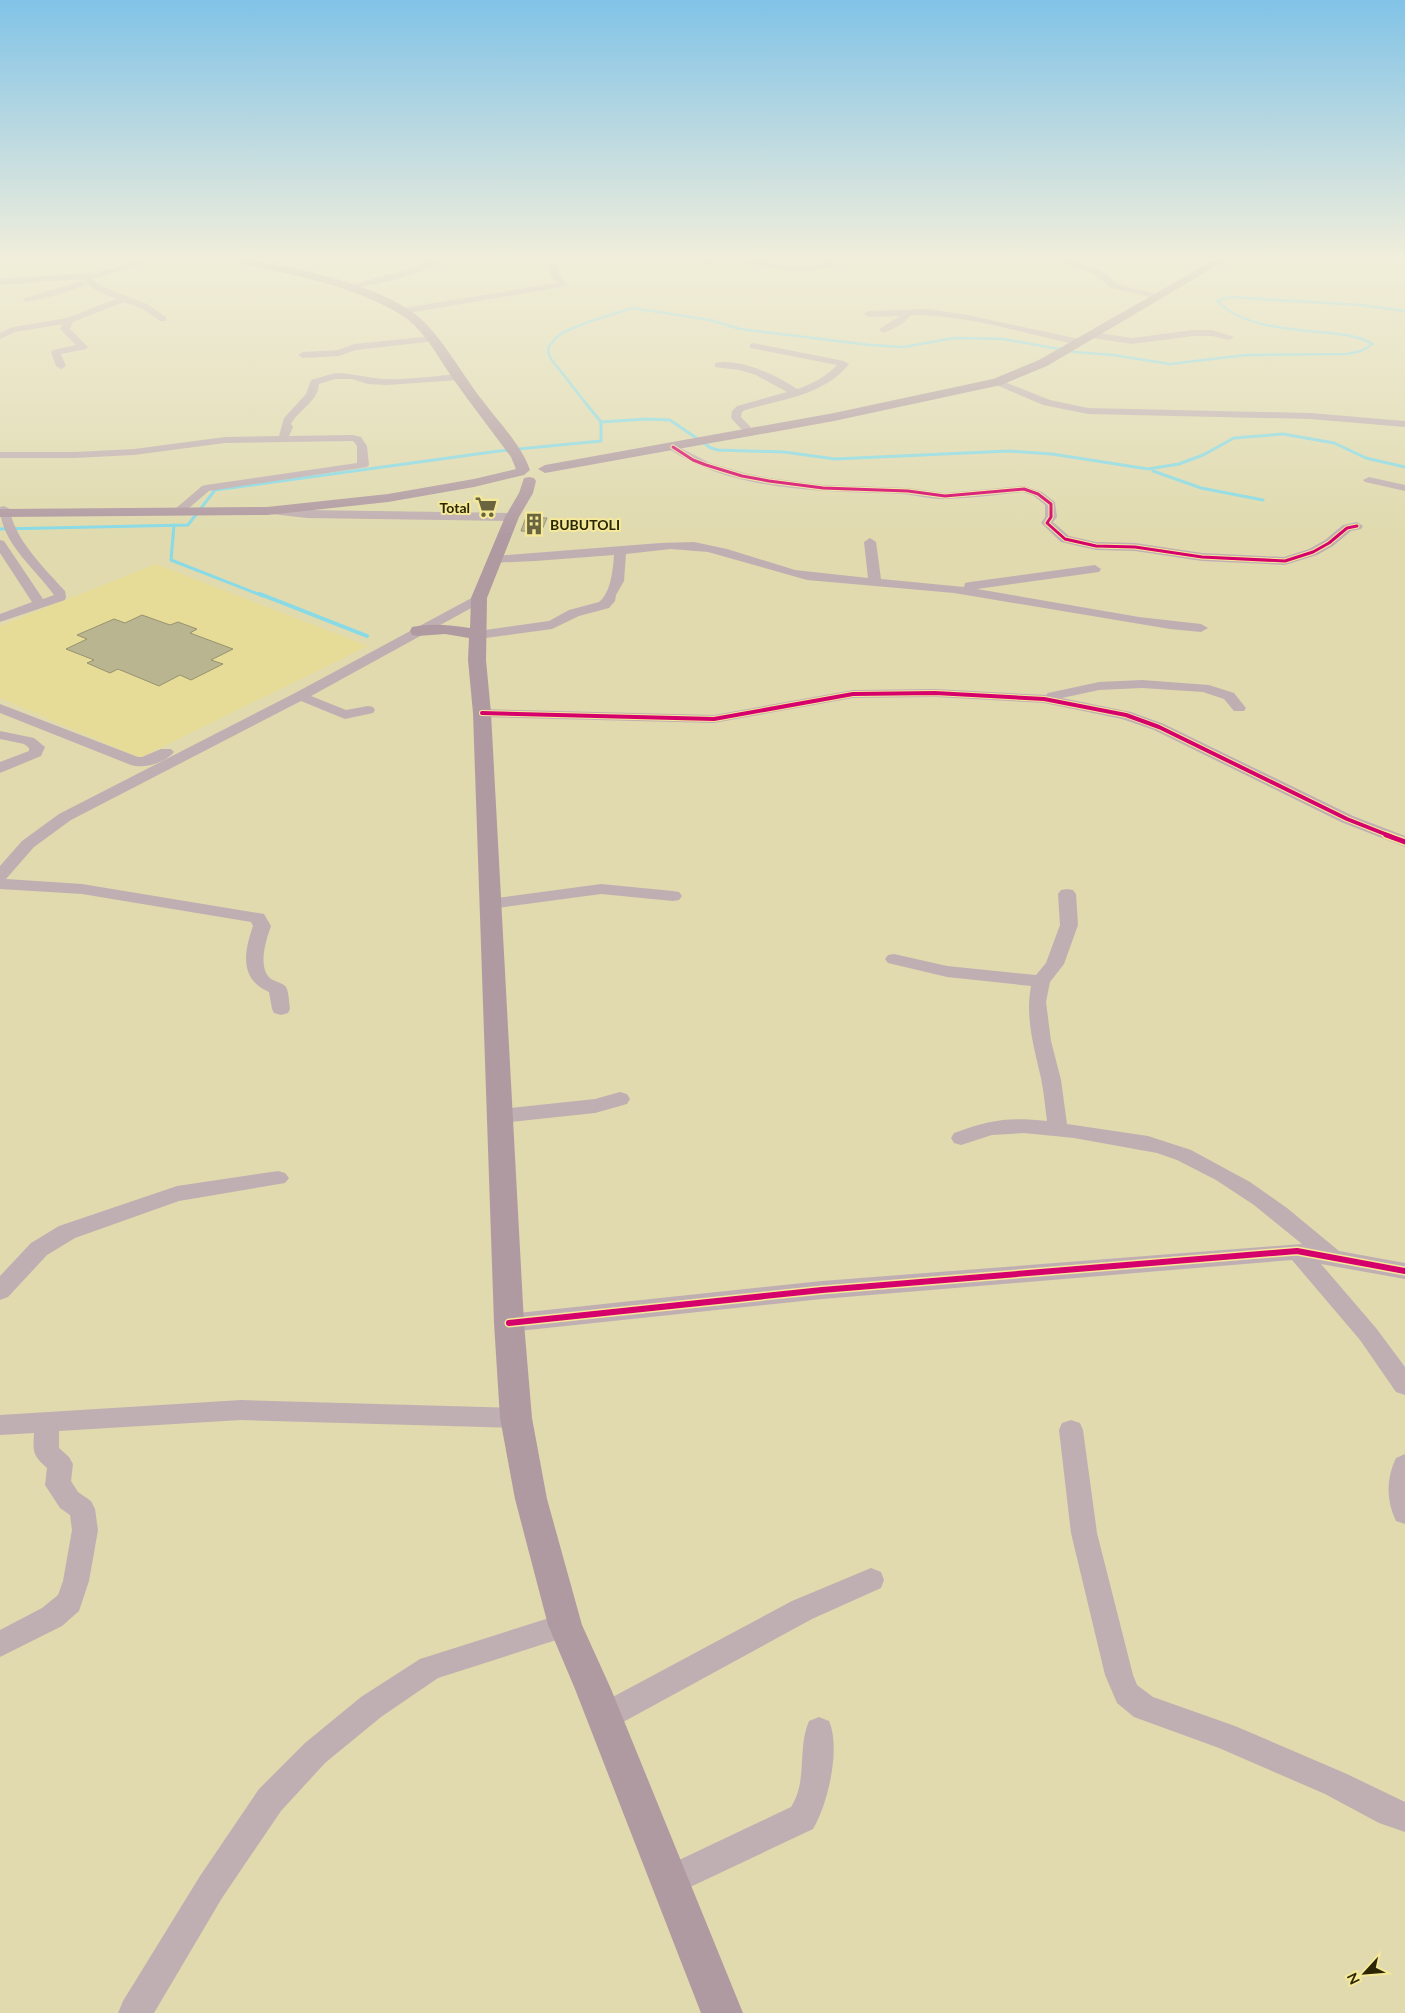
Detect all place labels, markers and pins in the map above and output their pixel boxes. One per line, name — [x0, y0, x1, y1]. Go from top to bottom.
supermarket icon: Total — [473, 494, 499, 520]
place label: Total — [440, 499, 470, 516]
building icon: BUBUTOLI — [521, 511, 547, 537]
place label: BUBUTOLI — [550, 516, 620, 533]

